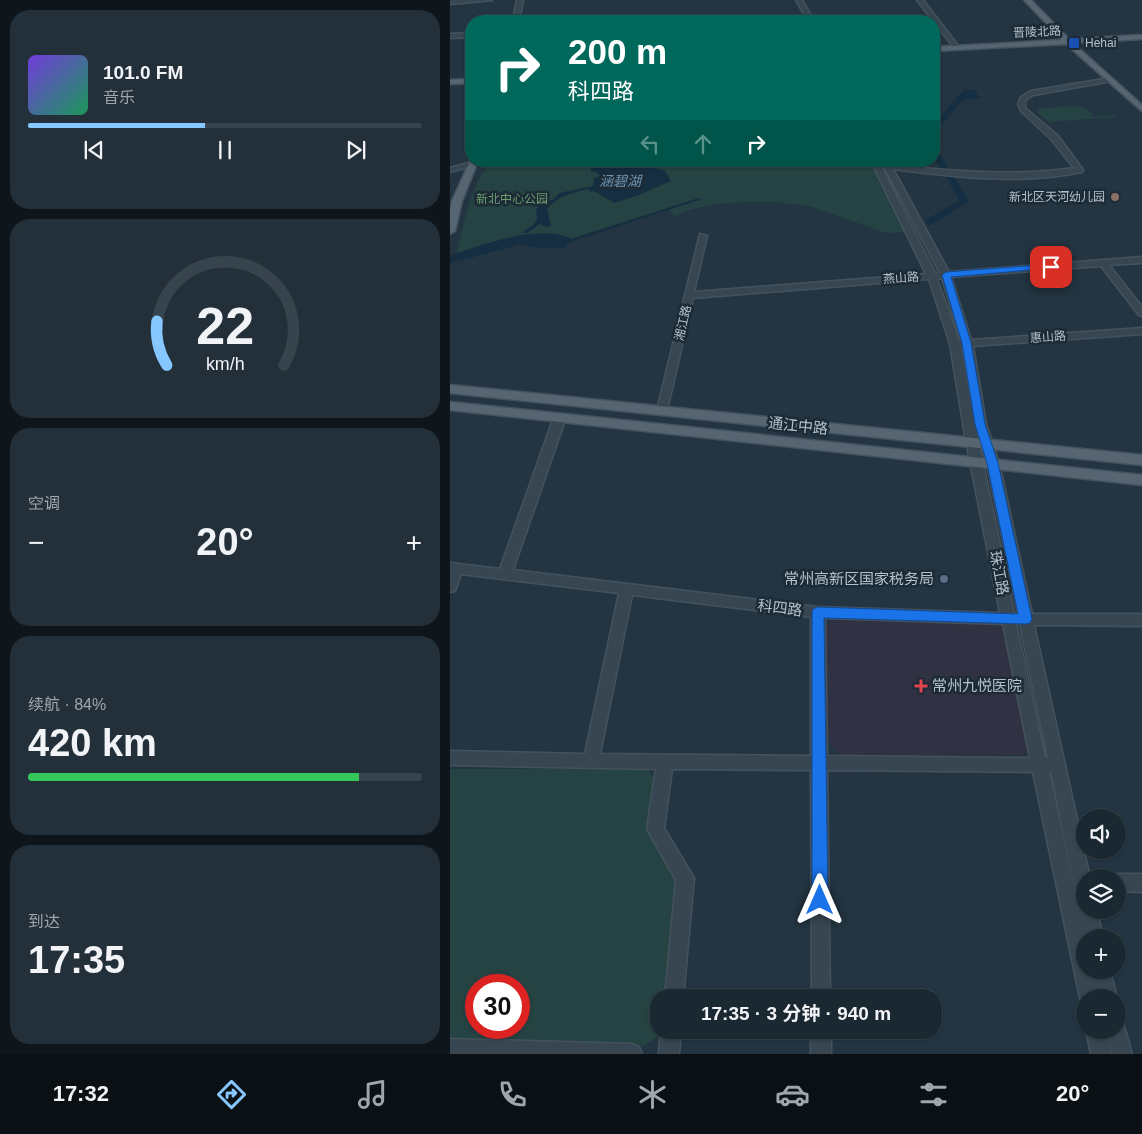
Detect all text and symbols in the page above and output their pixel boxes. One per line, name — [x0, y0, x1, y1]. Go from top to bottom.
street label: 晋陵北路 — [1013, 24, 1061, 40]
text: 200 m — [568, 32, 667, 71]
icon: right — [485, 35, 550, 100]
marker: Hehai — [1067, 36, 1081, 50]
place label: Hehai — [1085, 36, 1116, 50]
text: 101.0 FM — [103, 62, 183, 83]
text: 科四路 — [568, 79, 634, 104]
text: 音乐 — [103, 89, 135, 106]
icon: left — [636, 130, 664, 158]
icon: ahead — [689, 130, 717, 158]
icon: right — [742, 130, 770, 158]
icon: previous — [80, 136, 108, 164]
icon: pause — [211, 136, 239, 164]
icon: next — [342, 136, 370, 164]
water label: 涵碧湖 — [599, 173, 643, 189]
place label: 新北区天河幼儿园 — [1009, 190, 1105, 204]
marker: 新北区天河幼儿园 — [1109, 191, 1121, 203]
park label: 新北中心公园 — [476, 192, 548, 206]
pin — [1030, 246, 1072, 288]
icon: arrive — [1037, 253, 1065, 281]
street label: 燕山路 — [883, 270, 919, 286]
text: 22 — [196, 297, 254, 355]
street label: 湘江路 — [672, 304, 694, 342]
street label: 惠山路 — [1030, 329, 1066, 345]
text: km/h — [206, 354, 244, 374]
street label: 通江中路 — [767, 414, 829, 437]
text: 空调 — [28, 495, 60, 512]
text: 20° — [196, 521, 254, 563]
text: − — [28, 527, 44, 558]
text: + — [406, 527, 422, 558]
street label: 珠江路 — [987, 549, 1012, 597]
place label: 常州高新区国家税务局 — [784, 570, 934, 587]
marker: 常州高新区国家税务局 — [938, 573, 950, 585]
street label: 科四路 — [757, 596, 803, 619]
place label: 常州九悦医院 — [932, 677, 1022, 694]
marker: 常州九悦医院 — [914, 679, 928, 693]
text: 续航 · 84% — [28, 696, 106, 713]
text: 420 km — [28, 722, 157, 764]
map controls — [1076, 809, 1126, 1039]
button: sound — [1076, 809, 1126, 859]
button: layers — [1076, 869, 1126, 919]
position arrow — [793, 873, 845, 925]
text: 到达 — [28, 913, 60, 930]
button: + — [1076, 929, 1126, 979]
text: 17:35 — [28, 939, 125, 981]
speed limit sign: 30 — [465, 974, 530, 1039]
button: − — [1076, 989, 1126, 1039]
text: 17:35 · 3 分钟 · 940 m — [701, 1003, 891, 1024]
icon: directions — [214, 1077, 249, 1112]
icon: music — [355, 1077, 390, 1112]
icon: phone — [495, 1077, 530, 1112]
icon: climate — [635, 1077, 670, 1112]
icon: car — [775, 1077, 810, 1112]
icon: filters — [916, 1077, 951, 1112]
text: 17:32 — [53, 1081, 109, 1106]
text: 20° — [1056, 1081, 1089, 1106]

